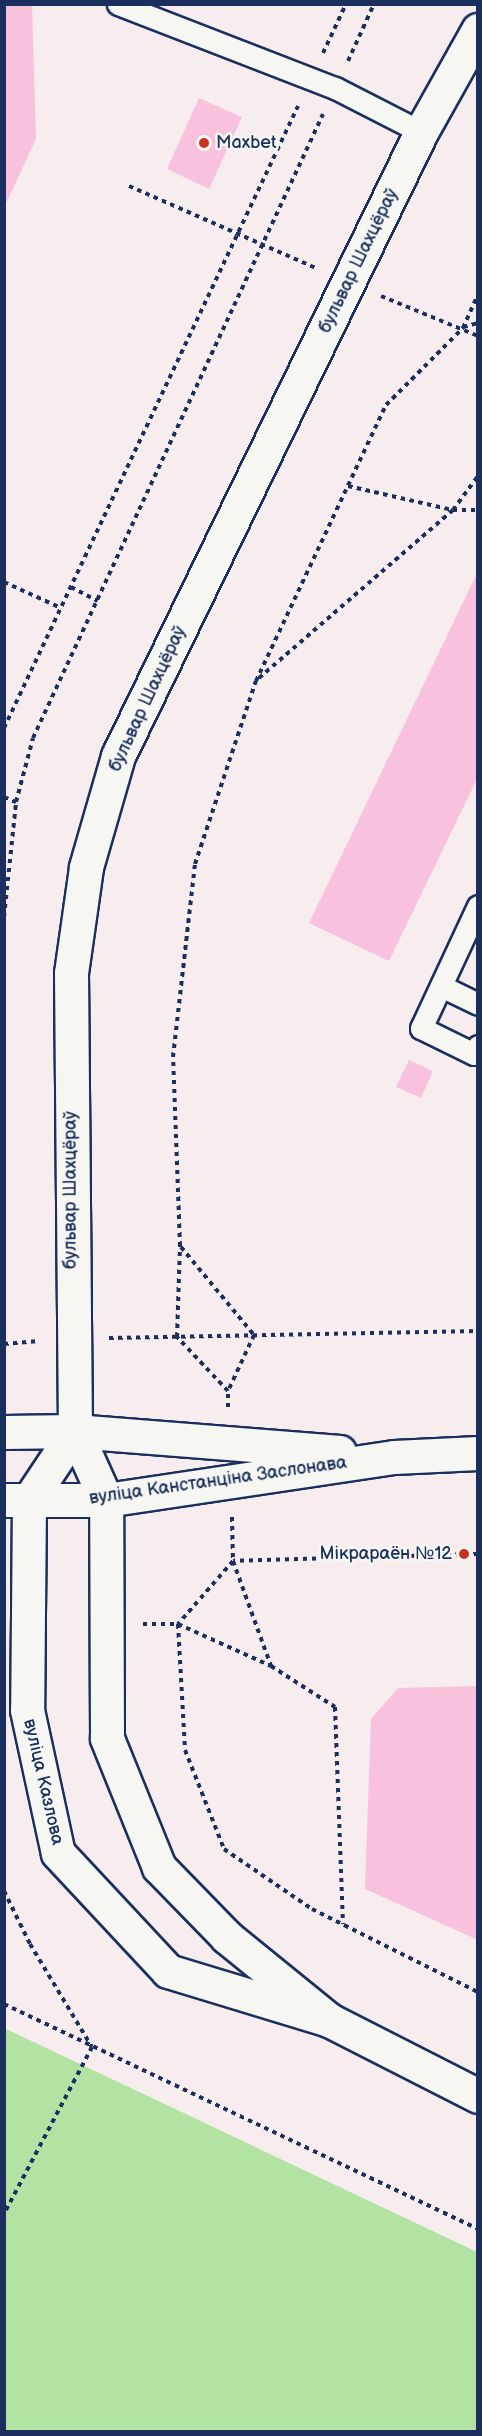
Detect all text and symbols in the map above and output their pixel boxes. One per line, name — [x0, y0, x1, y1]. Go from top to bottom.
place label: Maxbet — [216, 132, 276, 154]
marker: Maxbet — [197, 136, 211, 150]
street label: бульвар Шахцёраў — [315, 185, 403, 337]
street label: бульвар Шахцёраў — [105, 623, 191, 775]
street label: бульвар Шахцёраў — [60, 1111, 82, 1269]
street label: вуліца Канстанціна Заслонава — [88, 1452, 348, 1510]
place label: Мікрараён №12 — [320, 1543, 452, 1565]
marker: Мікрараён №12 — [457, 1547, 471, 1561]
street label: вуліца Казлова — [18, 1717, 68, 1847]

